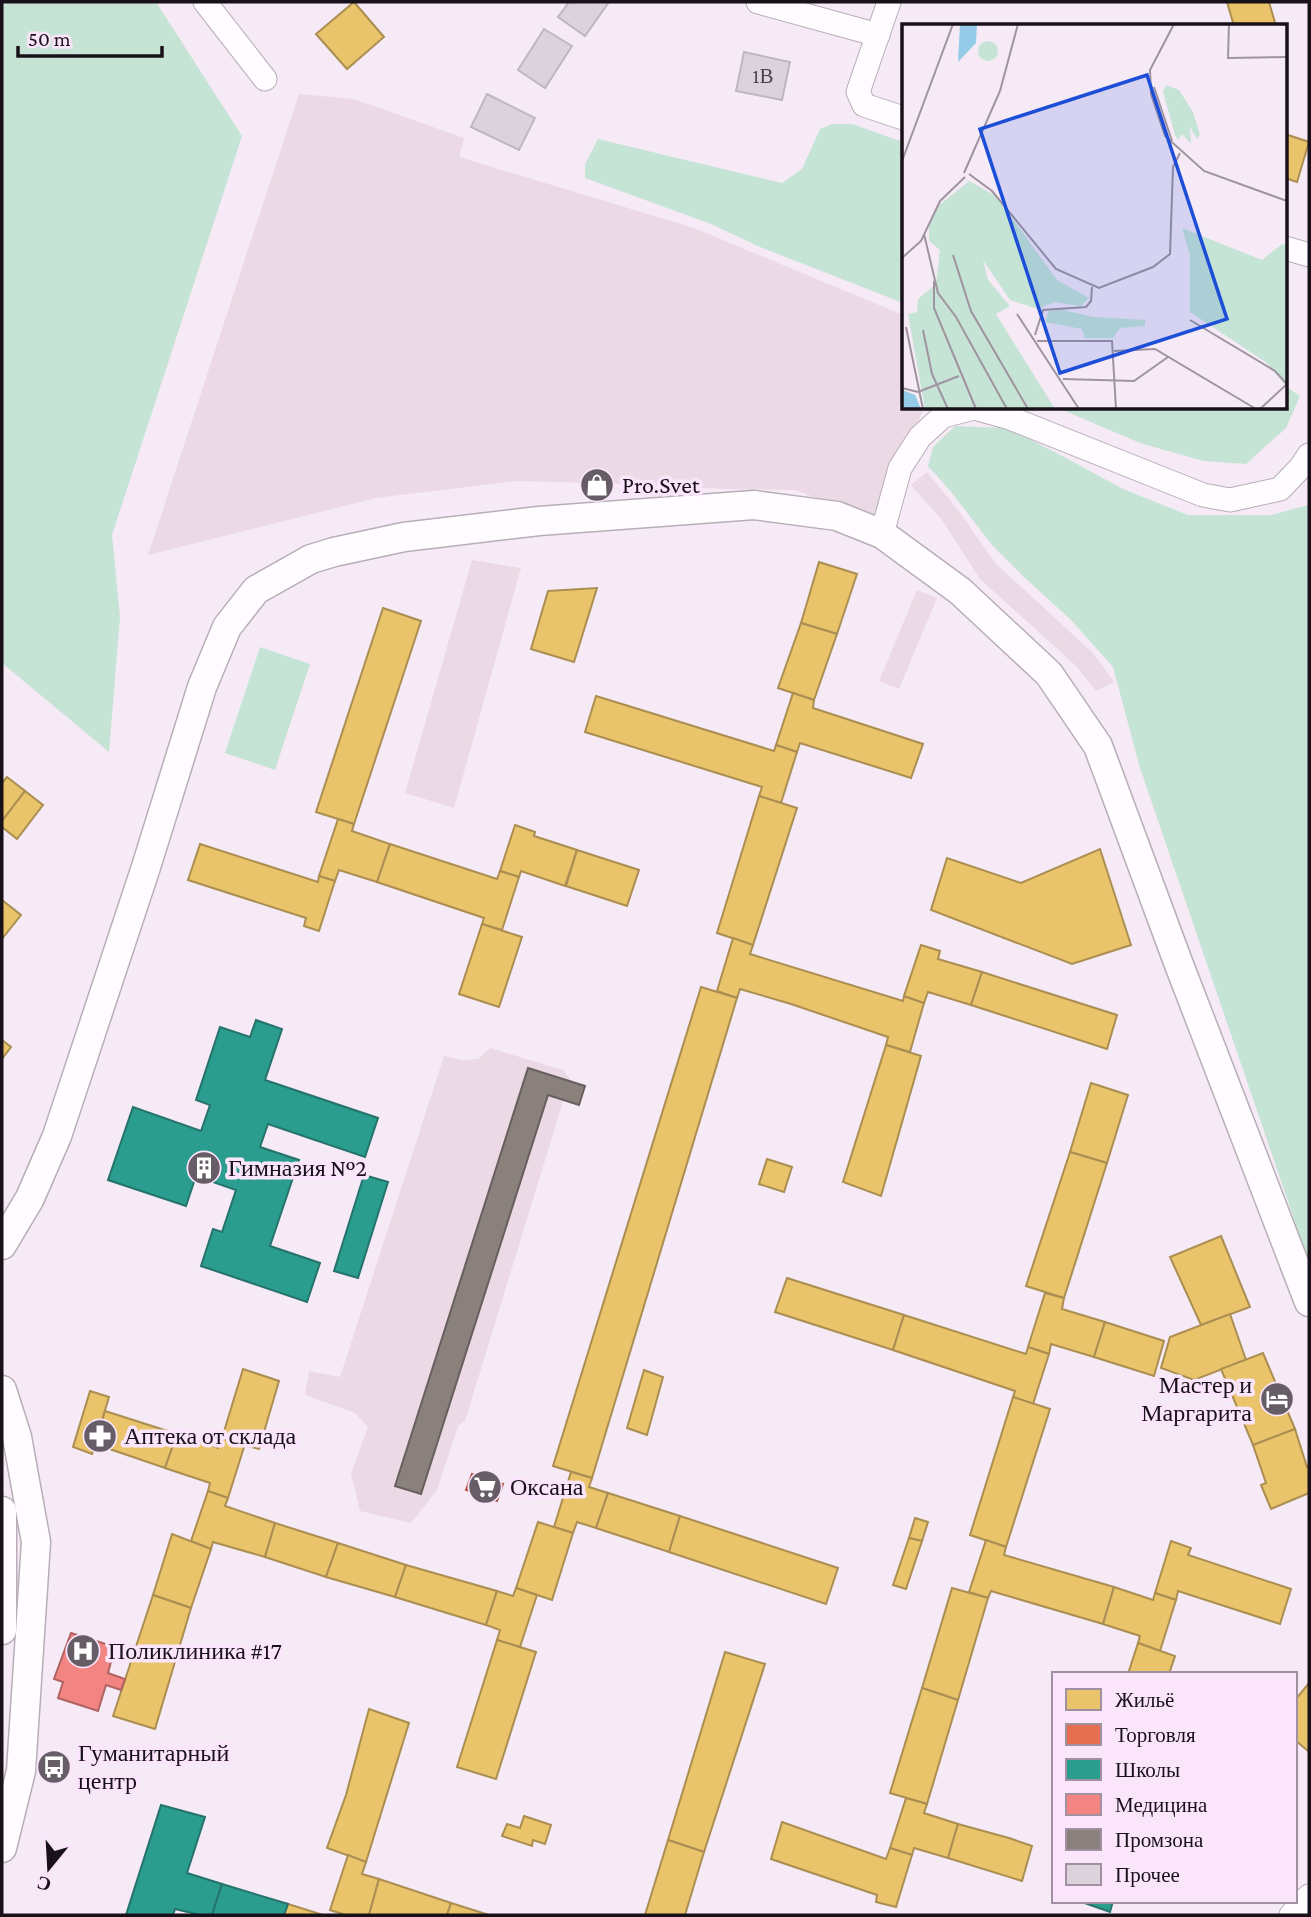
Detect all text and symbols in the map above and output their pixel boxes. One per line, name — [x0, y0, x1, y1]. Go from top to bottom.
scale bar — [18, 14, 161, 58]
inset map — [902, 24, 1286, 410]
text: 50 m — [28, 27, 71, 51]
house number: 1В — [753, 64, 773, 88]
shop icon: Pro.Svet — [578, 466, 616, 504]
place label: Pro.Svet — [622, 471, 701, 498]
building icon: Гимназия №2 — [185, 1149, 223, 1187]
place label: Гимназия №2 — [228, 1154, 367, 1181]
place label: Мастер и Маргарита — [1141, 1371, 1252, 1426]
hotel icon: Мастер и Маргарита — [1258, 1380, 1296, 1418]
pharmacy icon: Аптека от склада — [81, 1417, 119, 1455]
place label: Аптека от склада — [124, 1422, 297, 1449]
supermarket icon: Оксана — [466, 1468, 504, 1506]
place label: Оксана — [510, 1473, 584, 1500]
hospital icon: Поликлиника #17 — [64, 1632, 102, 1670]
place label: Поликлиника #17 — [108, 1637, 282, 1664]
legend — [1052, 1672, 1297, 1903]
text: Жильё — [1115, 1688, 1174, 1712]
text: Торговля — [1115, 1723, 1196, 1747]
place label: Гуманитарный центр — [78, 1739, 229, 1794]
bus stop icon: Гуманитарный центр — [35, 1748, 73, 1786]
text: Школы — [1115, 1758, 1180, 1782]
text: Медицина — [1115, 1793, 1208, 1817]
text: Промзона — [1115, 1828, 1204, 1852]
north arrow — [14, 1833, 84, 1903]
text: Прочее — [1115, 1863, 1180, 1887]
text: С — [34, 1872, 54, 1896]

